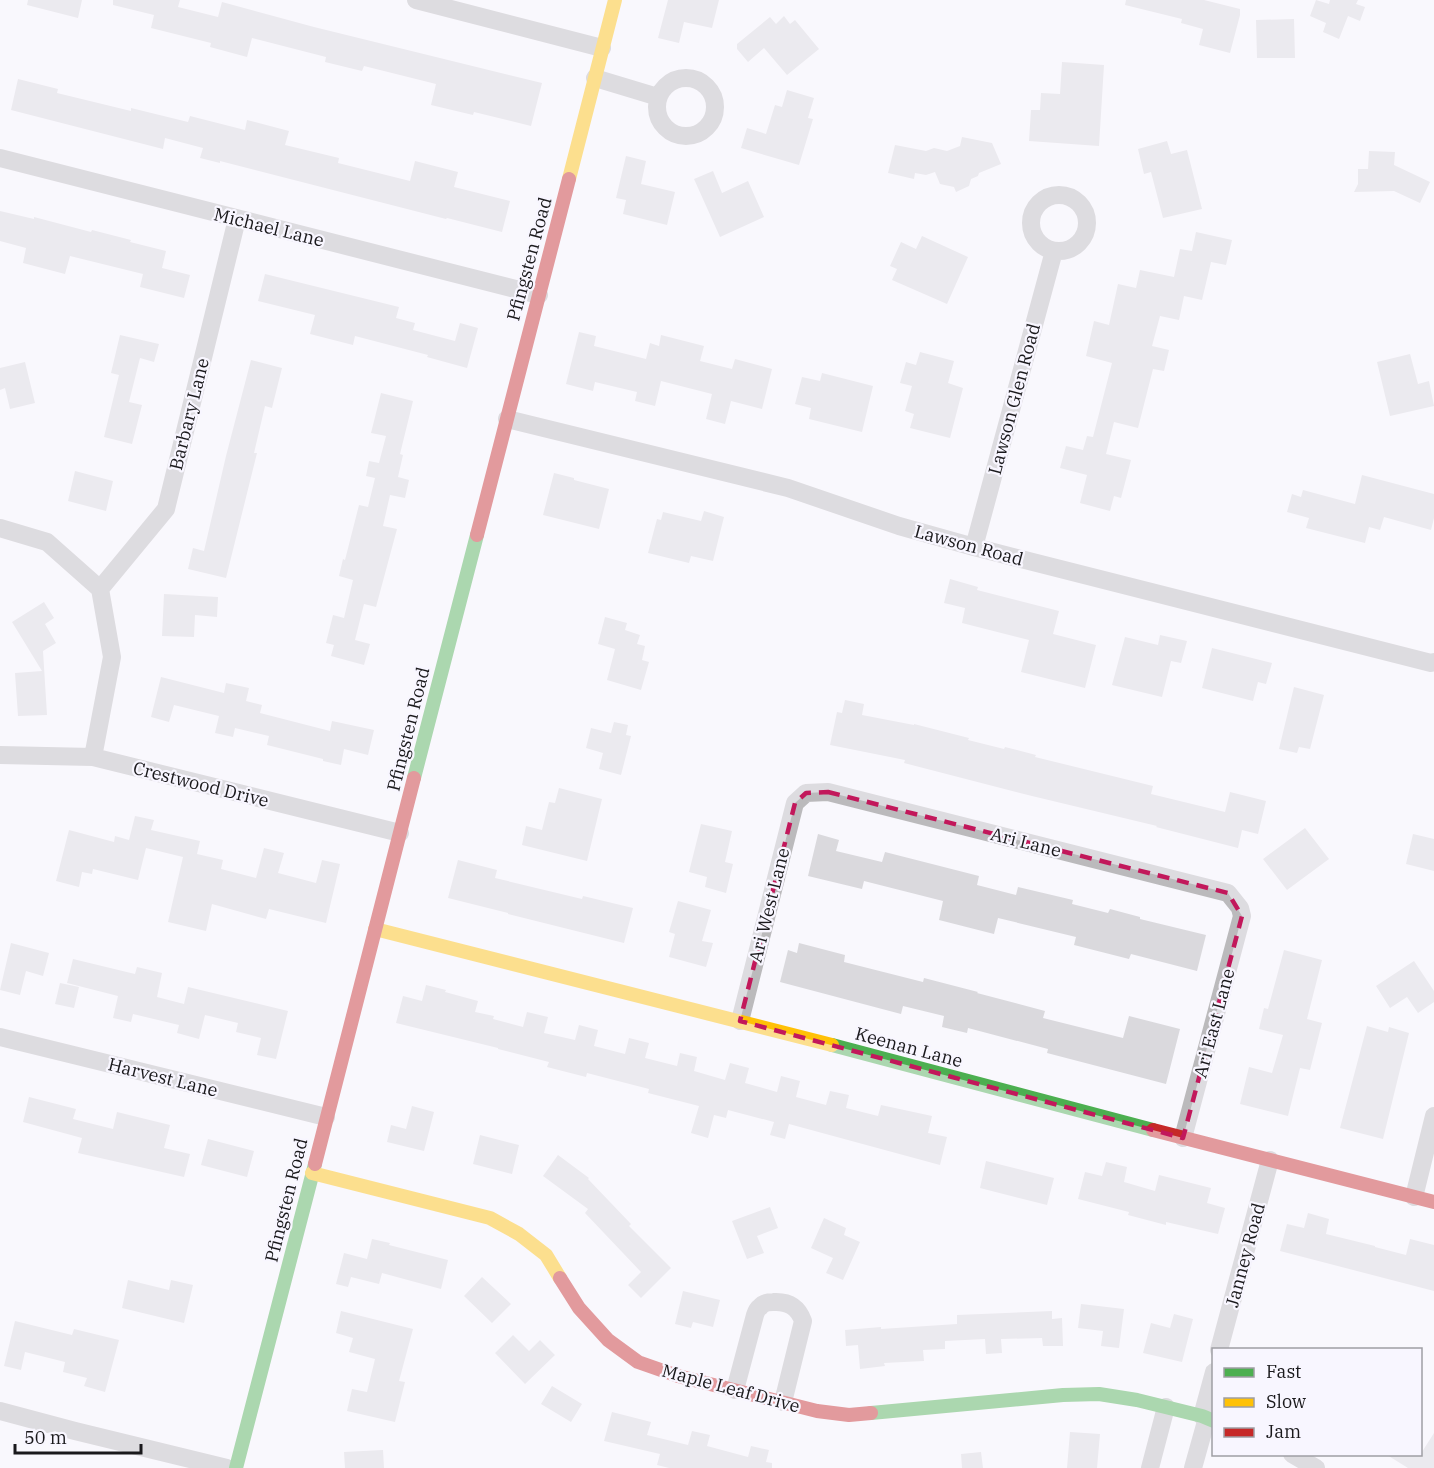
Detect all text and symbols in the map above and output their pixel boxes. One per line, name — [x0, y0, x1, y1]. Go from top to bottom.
street label: Pfingsten Road — [501, 195, 557, 323]
street label: Michael Lane — [212, 202, 326, 252]
street label: Lawson Glen Road — [983, 321, 1045, 477]
street label: Barbary Lane — [164, 356, 214, 472]
street label: Lawson Road — [912, 519, 1026, 571]
street label: Pfingsten Road — [381, 664, 435, 794]
street label: Crestwood Drive — [131, 756, 271, 812]
street label: Ari Lane — [988, 822, 1064, 862]
street label: Ari West Lane — [744, 845, 794, 965]
street label: Ari East Lane — [1188, 966, 1240, 1080]
street label: Keenan Lane — [853, 1022, 965, 1072]
street label: Harvest Lane — [106, 1052, 220, 1102]
street label: Pfingsten Road — [259, 1135, 313, 1265]
street label: Janney Road — [1220, 1200, 1270, 1310]
legend — [1212, 1348, 1422, 1456]
street label: Maple Leaf Drive — [660, 1359, 802, 1417]
text: Fast — [1266, 1360, 1301, 1383]
text: Slow — [1266, 1390, 1306, 1413]
scale bar — [15, 1417, 141, 1455]
text: Jam — [1266, 1420, 1301, 1443]
text: 50 m — [24, 1426, 67, 1449]

